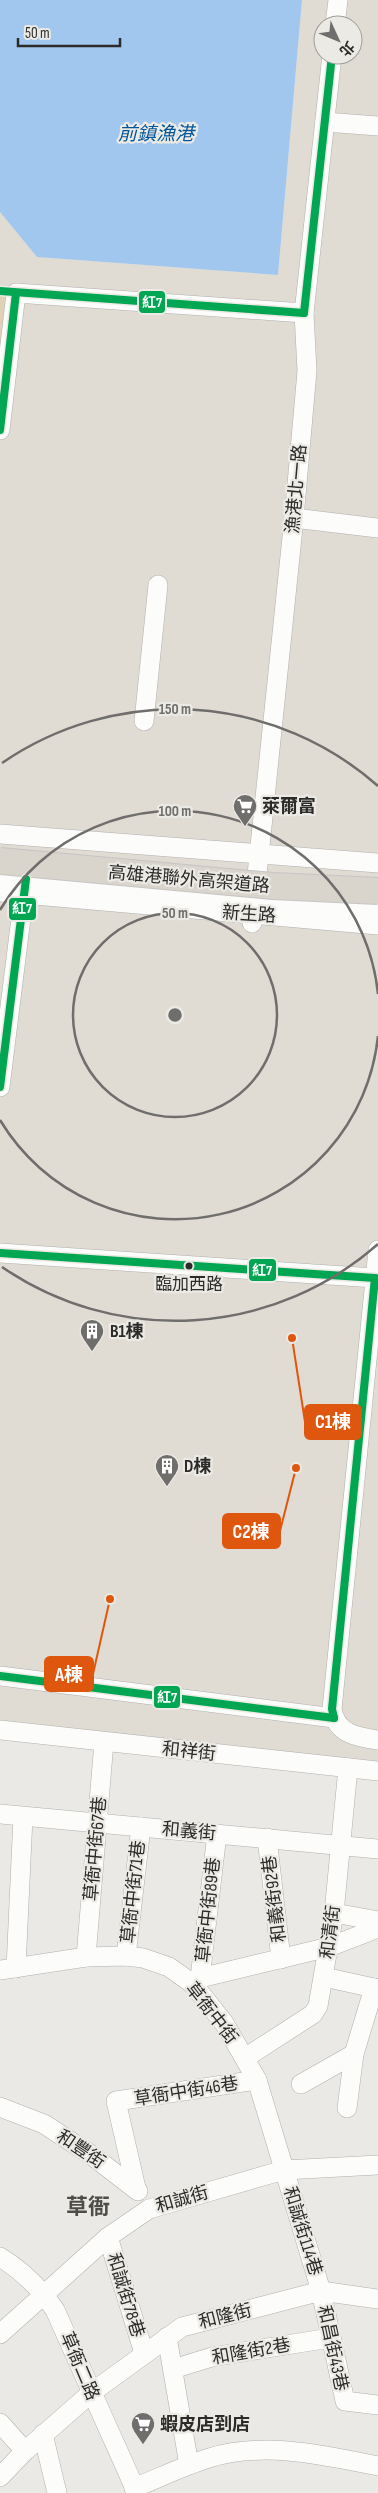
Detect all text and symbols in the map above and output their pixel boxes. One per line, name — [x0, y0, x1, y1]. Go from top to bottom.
scale bar — [18, 15, 120, 47]
north arrow — [313, 15, 363, 65]
text: 50 m — [25, 24, 50, 43]
text: 北 — [336, 38, 358, 60]
water label: 前鎮漁港 — [118, 123, 197, 146]
line badge: 紅7 — [138, 290, 166, 314]
text: 紅7 — [142, 294, 163, 311]
street label: 漁港北一路 — [282, 443, 311, 535]
text: 150 m — [159, 700, 191, 719]
supermarket icon: 萊爾富 — [232, 793, 258, 827]
place label: 萊爾富 — [262, 796, 316, 817]
text: 100 m — [159, 802, 191, 821]
street label: 高雄港聯外高架道路 — [107, 862, 271, 897]
line badge: 紅7 — [8, 897, 37, 921]
text: 紅7 — [12, 900, 33, 917]
street label: 新生路 — [221, 902, 277, 927]
text: 50 m — [162, 904, 188, 923]
centre of rings — [166, 1006, 184, 1024]
line badge: 紅7 — [248, 1258, 277, 1282]
marker: 臨加西路 — [184, 1261, 194, 1271]
text: 紅7 — [252, 1262, 273, 1279]
place label: 臨加西路 — [155, 1275, 223, 1295]
building icon: B1棟 — [79, 1318, 105, 1352]
place label: B1棟 — [110, 1321, 144, 1342]
callout: C1棟 — [305, 1405, 361, 1439]
text: C1棟 — [315, 1411, 351, 1434]
building icon: D棟 — [154, 1453, 180, 1487]
place label: D棟 — [184, 1456, 211, 1477]
callout: C2棟 — [223, 1514, 280, 1548]
text: C2棟 — [232, 1521, 270, 1544]
callout: A棟 — [45, 1657, 93, 1691]
text: A棟 — [54, 1664, 83, 1687]
line badge: 紅7 — [153, 1685, 181, 1709]
text: 紅7 — [157, 1689, 178, 1706]
street label: 和祥街 — [161, 1738, 217, 1765]
street label: 草衙中街67巷 — [80, 1796, 111, 1902]
street label: 和義街 — [161, 1819, 217, 1844]
street label: 草衙中街71巷 — [118, 1839, 149, 1945]
street label: 和義街92巷 — [259, 1854, 290, 1944]
street label: 草衙中街89巷 — [193, 1856, 224, 1964]
street label: 和清街 — [317, 1904, 344, 1960]
street label: 草衙中街 — [181, 1978, 242, 2048]
street label: 草衙中街46巷 — [132, 2073, 240, 2110]
street label: 和豐街 — [52, 2126, 109, 2173]
street label: 和誠街 — [153, 2182, 211, 2217]
street label: 和誠街114巷 — [279, 2184, 326, 2278]
district label: 草衙 — [66, 2194, 110, 2221]
street label: 和誠街78巷 — [103, 2250, 148, 2340]
street label: 和隆街 — [196, 2300, 254, 2333]
street label: 和昌街43巷 — [313, 2303, 352, 2393]
street label: 草衙二路 — [56, 2329, 103, 2403]
street label: 和隆街2巷 — [210, 2334, 292, 2369]
supermarket icon: 蝦皮店到店 — [130, 2411, 156, 2445]
place label: 蝦皮店到店 — [160, 2414, 250, 2435]

